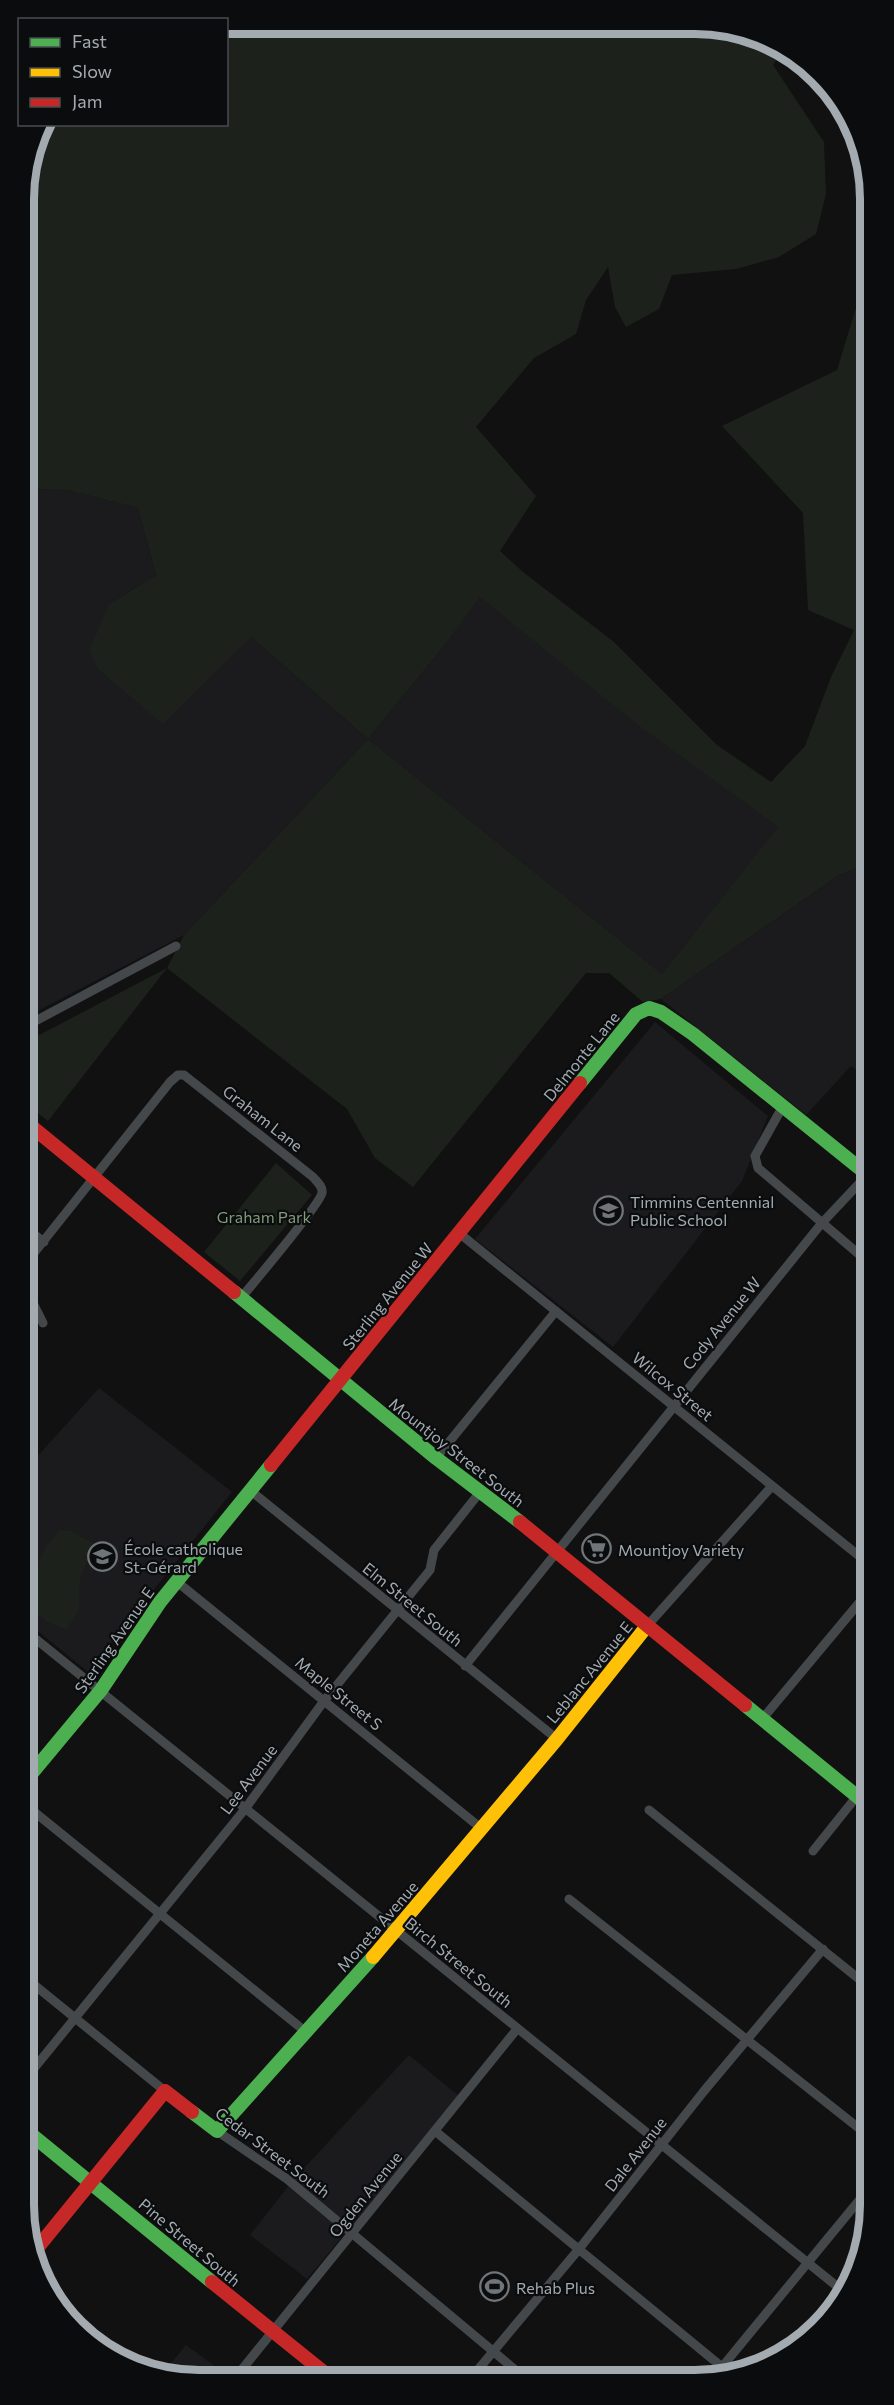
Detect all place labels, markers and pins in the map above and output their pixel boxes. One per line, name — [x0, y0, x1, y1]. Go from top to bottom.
place label: Timmins Centennial Public School — [630, 1192, 774, 1229]
school or university icon: Timmins Centennial Public School — [593, 1194, 625, 1226]
supermarket icon: Mountjoy Variety — [581, 1533, 613, 1565]
place label: École catholique St-Gérard — [124, 1539, 243, 1576]
place label: Mountjoy Variety — [618, 1540, 744, 1559]
school or university icon: École catholique St-Gérard — [87, 1541, 119, 1573]
sports icon: Rehab Plus — [479, 2271, 511, 2303]
place label: Rehab Plus — [516, 2278, 595, 2297]

